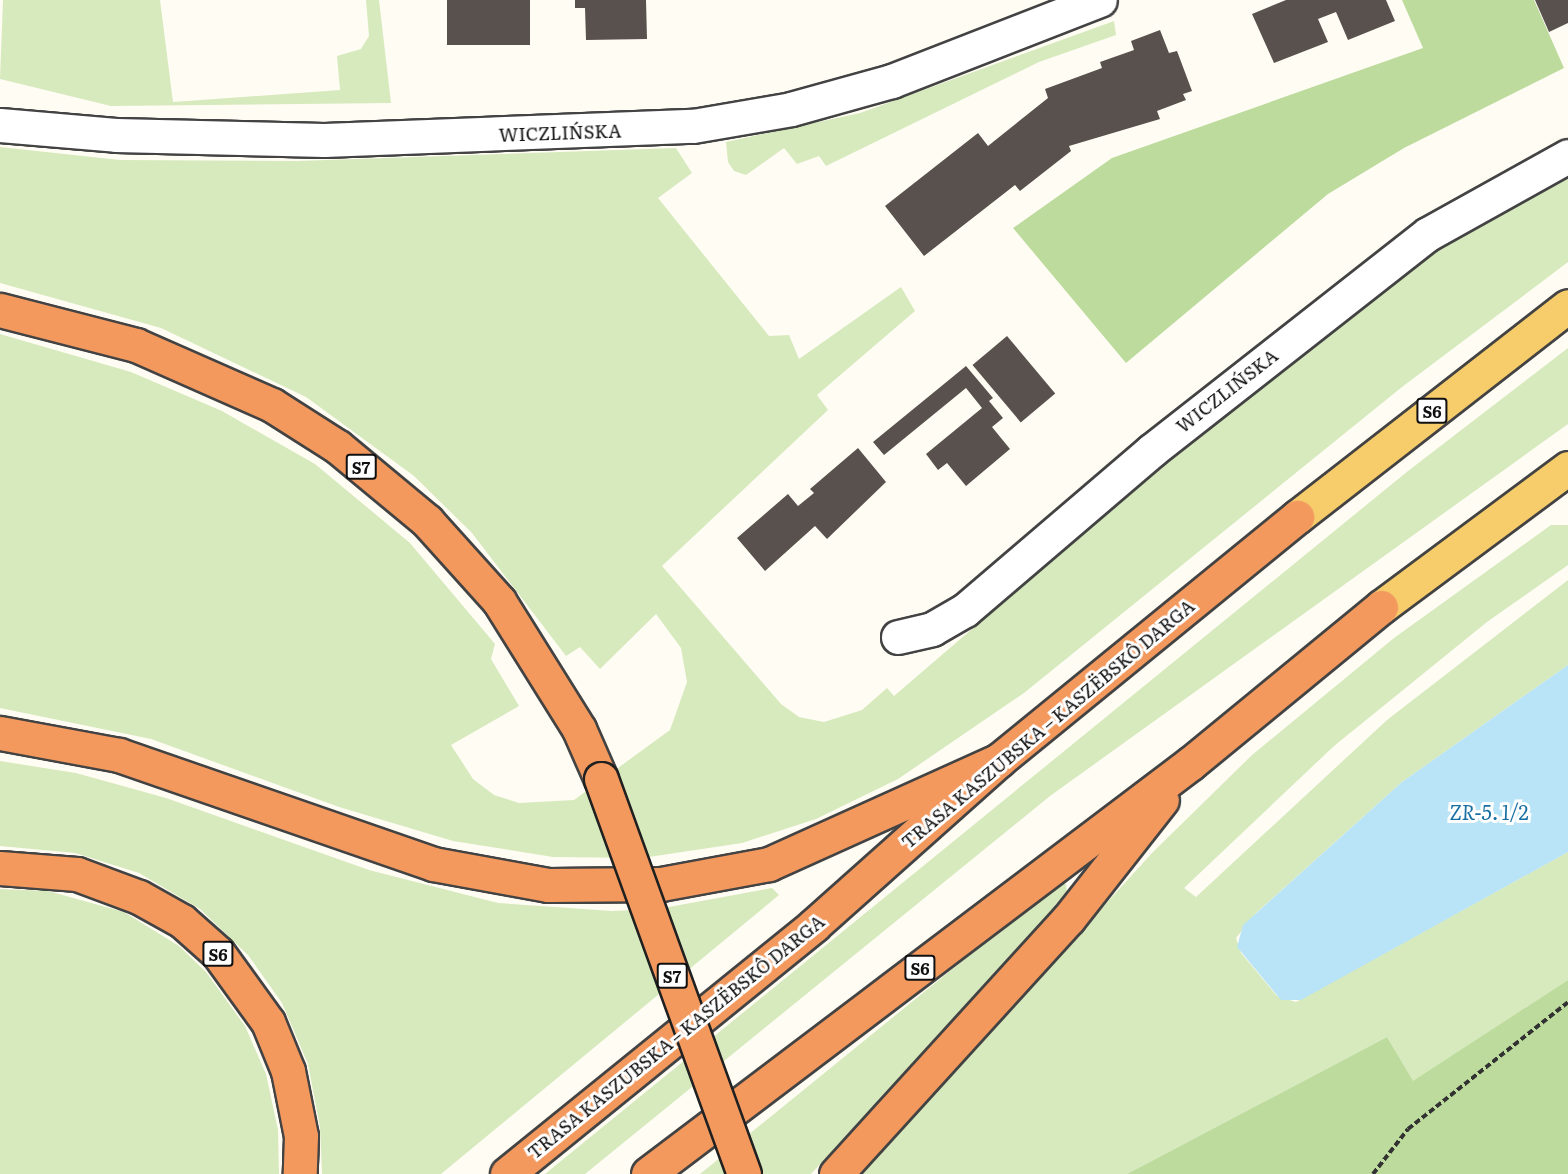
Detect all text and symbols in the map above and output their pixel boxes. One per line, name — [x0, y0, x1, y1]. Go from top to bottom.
street label: WICZLIŃSKA — [498, 120, 622, 146]
street label: WICZLIŃSKA — [1172, 345, 1282, 437]
road number: S6 — [1416, 398, 1448, 424]
road number: S7 — [344, 454, 378, 480]
street label: TRASA KASZUBSKA – KASZËBSKÔ DARGA — [897, 595, 1199, 853]
water label: ZR-5. 1/2 — [1449, 799, 1529, 823]
street label: TRASA KASZUBSKA – KASZËBSKÔ DARGA — [523, 911, 829, 1163]
road number: S6 — [202, 941, 234, 967]
road number: S6 — [904, 955, 936, 981]
road number: S7 — [656, 963, 688, 989]

